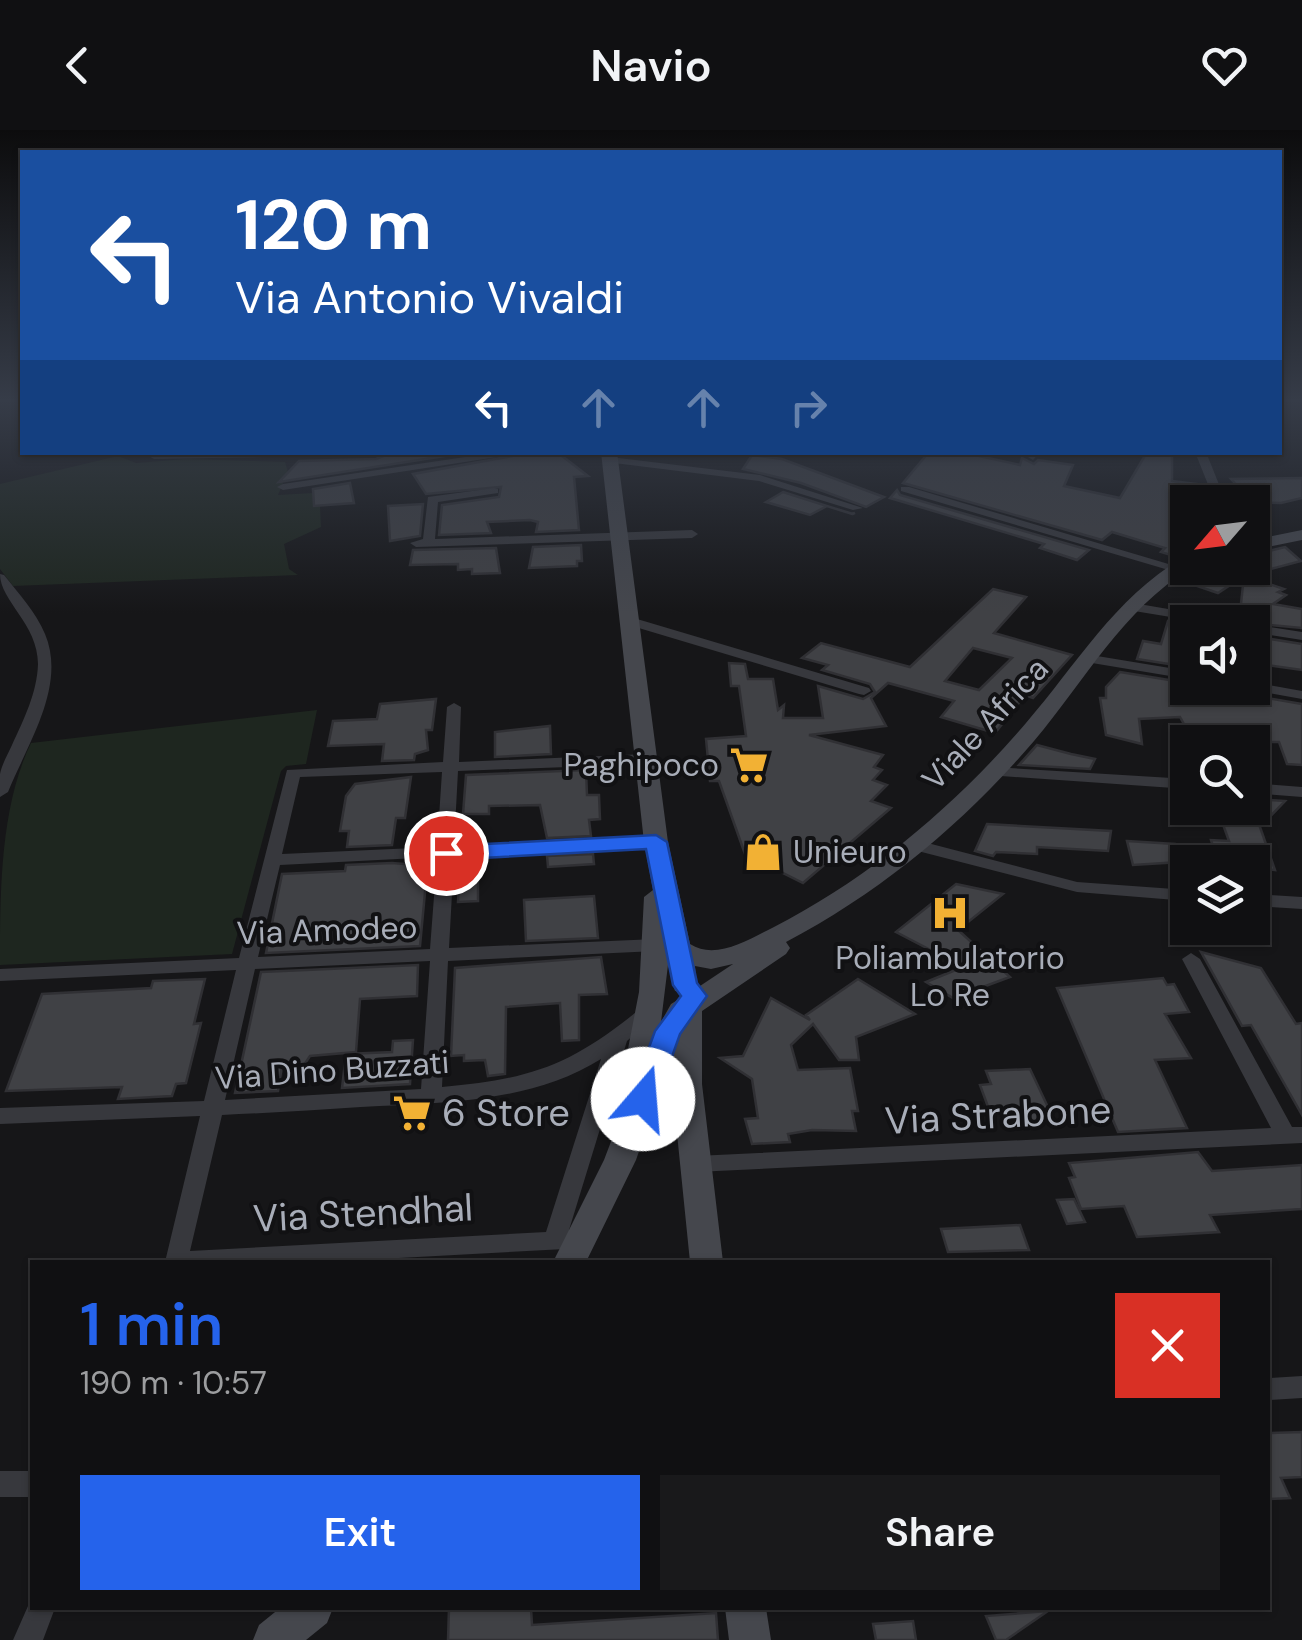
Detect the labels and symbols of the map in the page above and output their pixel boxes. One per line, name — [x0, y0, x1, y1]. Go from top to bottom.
north arrow — [1170, 485, 1270, 585]
street label: Viale Africa — [913, 649, 1057, 799]
place label: Paghipoco — [564, 744, 719, 786]
supermarket icon: Paghipoco — [728, 744, 770, 786]
pin — [404, 811, 489, 896]
shop icon: Unieuro — [742, 831, 784, 873]
place label: Unieuro — [793, 831, 907, 873]
hospital icon: Poliambulatorio Lo Re — [929, 892, 971, 934]
street label: Via Amodeo — [236, 906, 418, 954]
place label: Poliambulatorio Lo Re — [835, 937, 1065, 1016]
street label: Via Dino Buzzati — [213, 1041, 451, 1099]
position arrow — [591, 1047, 695, 1151]
street label: Via Strabone — [883, 1084, 1113, 1146]
place label: 6 Store — [442, 1088, 570, 1138]
supermarket icon: 6 Store — [391, 1092, 433, 1134]
street label: Via Stendhal — [252, 1182, 474, 1244]

